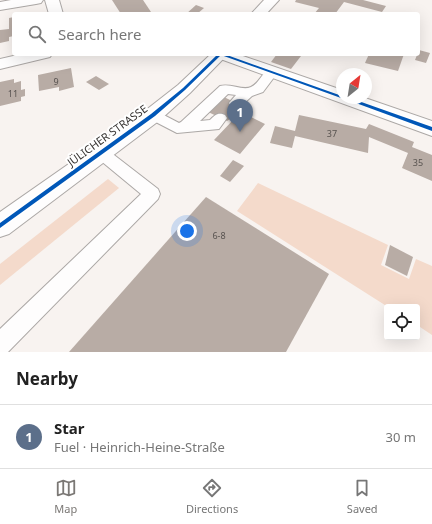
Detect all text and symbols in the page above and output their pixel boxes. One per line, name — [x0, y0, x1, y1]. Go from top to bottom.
search box — [12, 12, 420, 56]
icon: search — [26, 23, 48, 45]
text: Search here — [58, 24, 141, 44]
north arrow — [336, 68, 372, 104]
house number: 9 — [53, 75, 59, 88]
house number: 11 — [8, 87, 18, 100]
pin: 1 — [227, 99, 253, 132]
street label: JÜLICHER STRASSE — [63, 101, 150, 170]
house number: 37 — [327, 127, 337, 140]
house number: 35 — [413, 156, 423, 169]
your location — [177, 221, 197, 241]
house number: 6-8 — [212, 229, 226, 242]
map controls — [384, 304, 420, 340]
button: locate — [384, 304, 420, 340]
text: Nearby — [16, 367, 78, 390]
text: Star — [54, 418, 84, 438]
text: 1 — [25, 428, 33, 446]
text: 30 m — [386, 428, 416, 446]
text: Fuel · Heinrich-Heine-Straße — [54, 438, 225, 456]
tab: Map — [54, 477, 77, 516]
tab: Directions — [186, 477, 238, 516]
tab: Saved — [347, 477, 378, 516]

